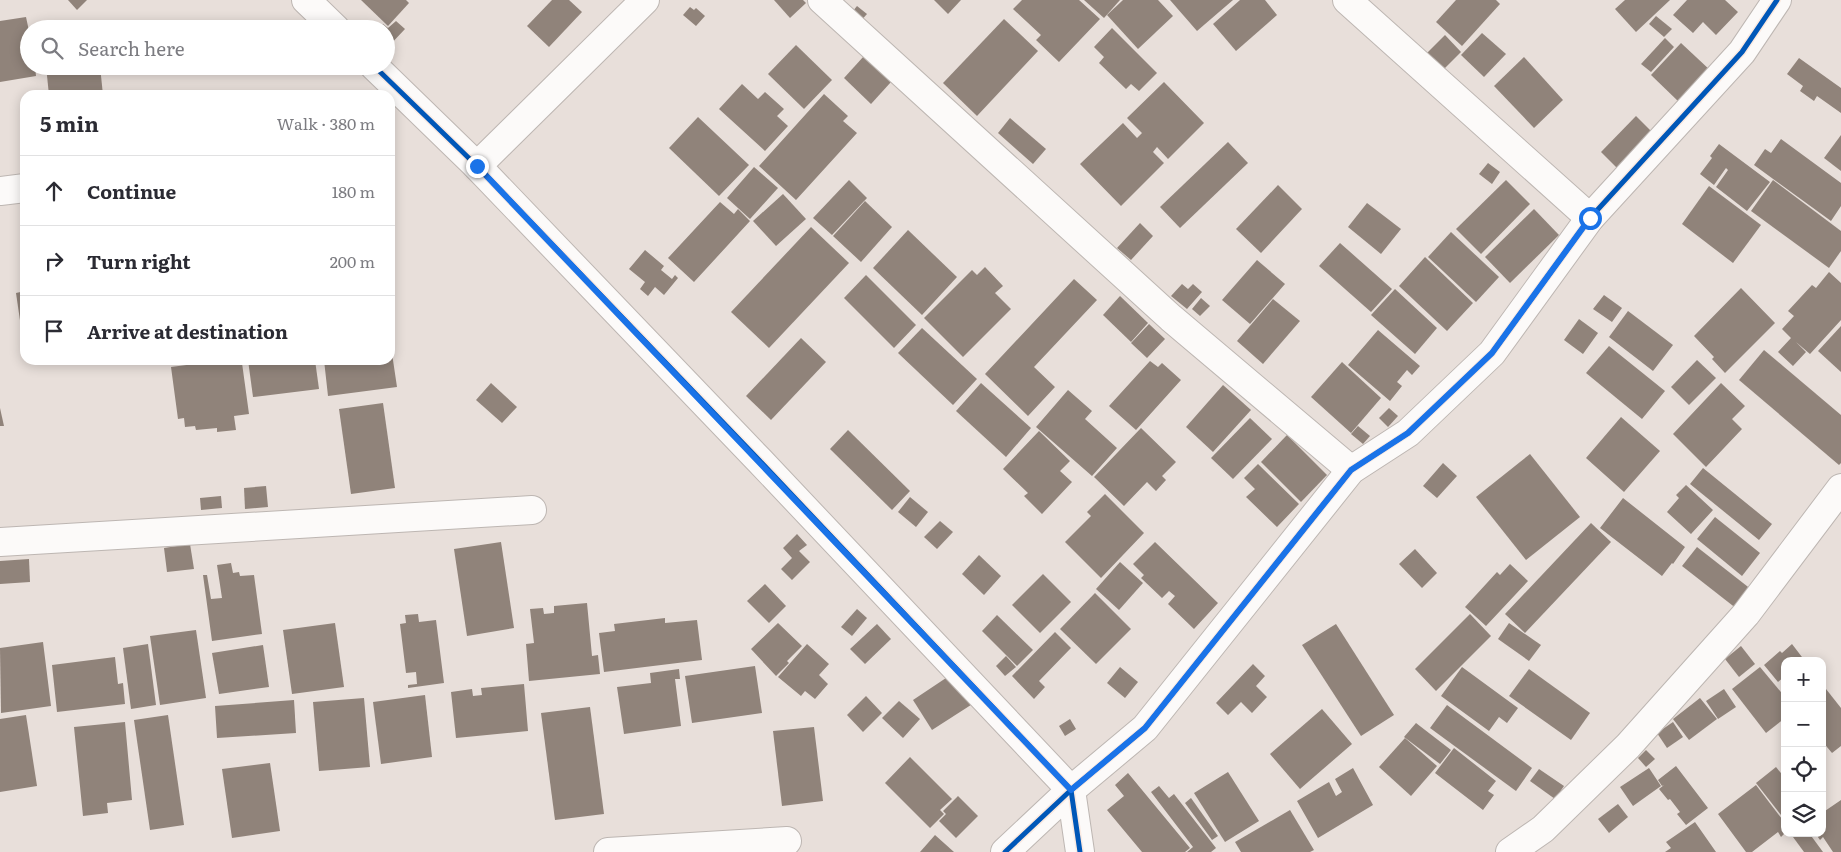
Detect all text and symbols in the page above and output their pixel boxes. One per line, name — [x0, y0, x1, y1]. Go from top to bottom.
search box — [20, 20, 395, 75]
icon: search — [38, 34, 66, 62]
text: Search here — [78, 34, 185, 62]
text: 5 min — [40, 107, 99, 138]
text: Walk · 380 m — [277, 111, 375, 135]
route end — [466, 155, 489, 178]
icon: ahead — [40, 177, 68, 205]
text: Continue — [87, 177, 176, 205]
text: 180 m — [332, 179, 375, 203]
route start — [1579, 207, 1602, 230]
icon: right — [40, 247, 68, 275]
text: Turn right — [87, 247, 191, 275]
text: 200 m — [330, 249, 375, 273]
icon: arrive — [40, 317, 68, 345]
text: Arrive at destination — [87, 317, 288, 345]
map controls — [1781, 657, 1826, 837]
button: + — [1781, 657, 1826, 702]
button: − — [1781, 702, 1826, 747]
button: locate — [1781, 747, 1826, 792]
button: layers — [1781, 792, 1826, 837]

